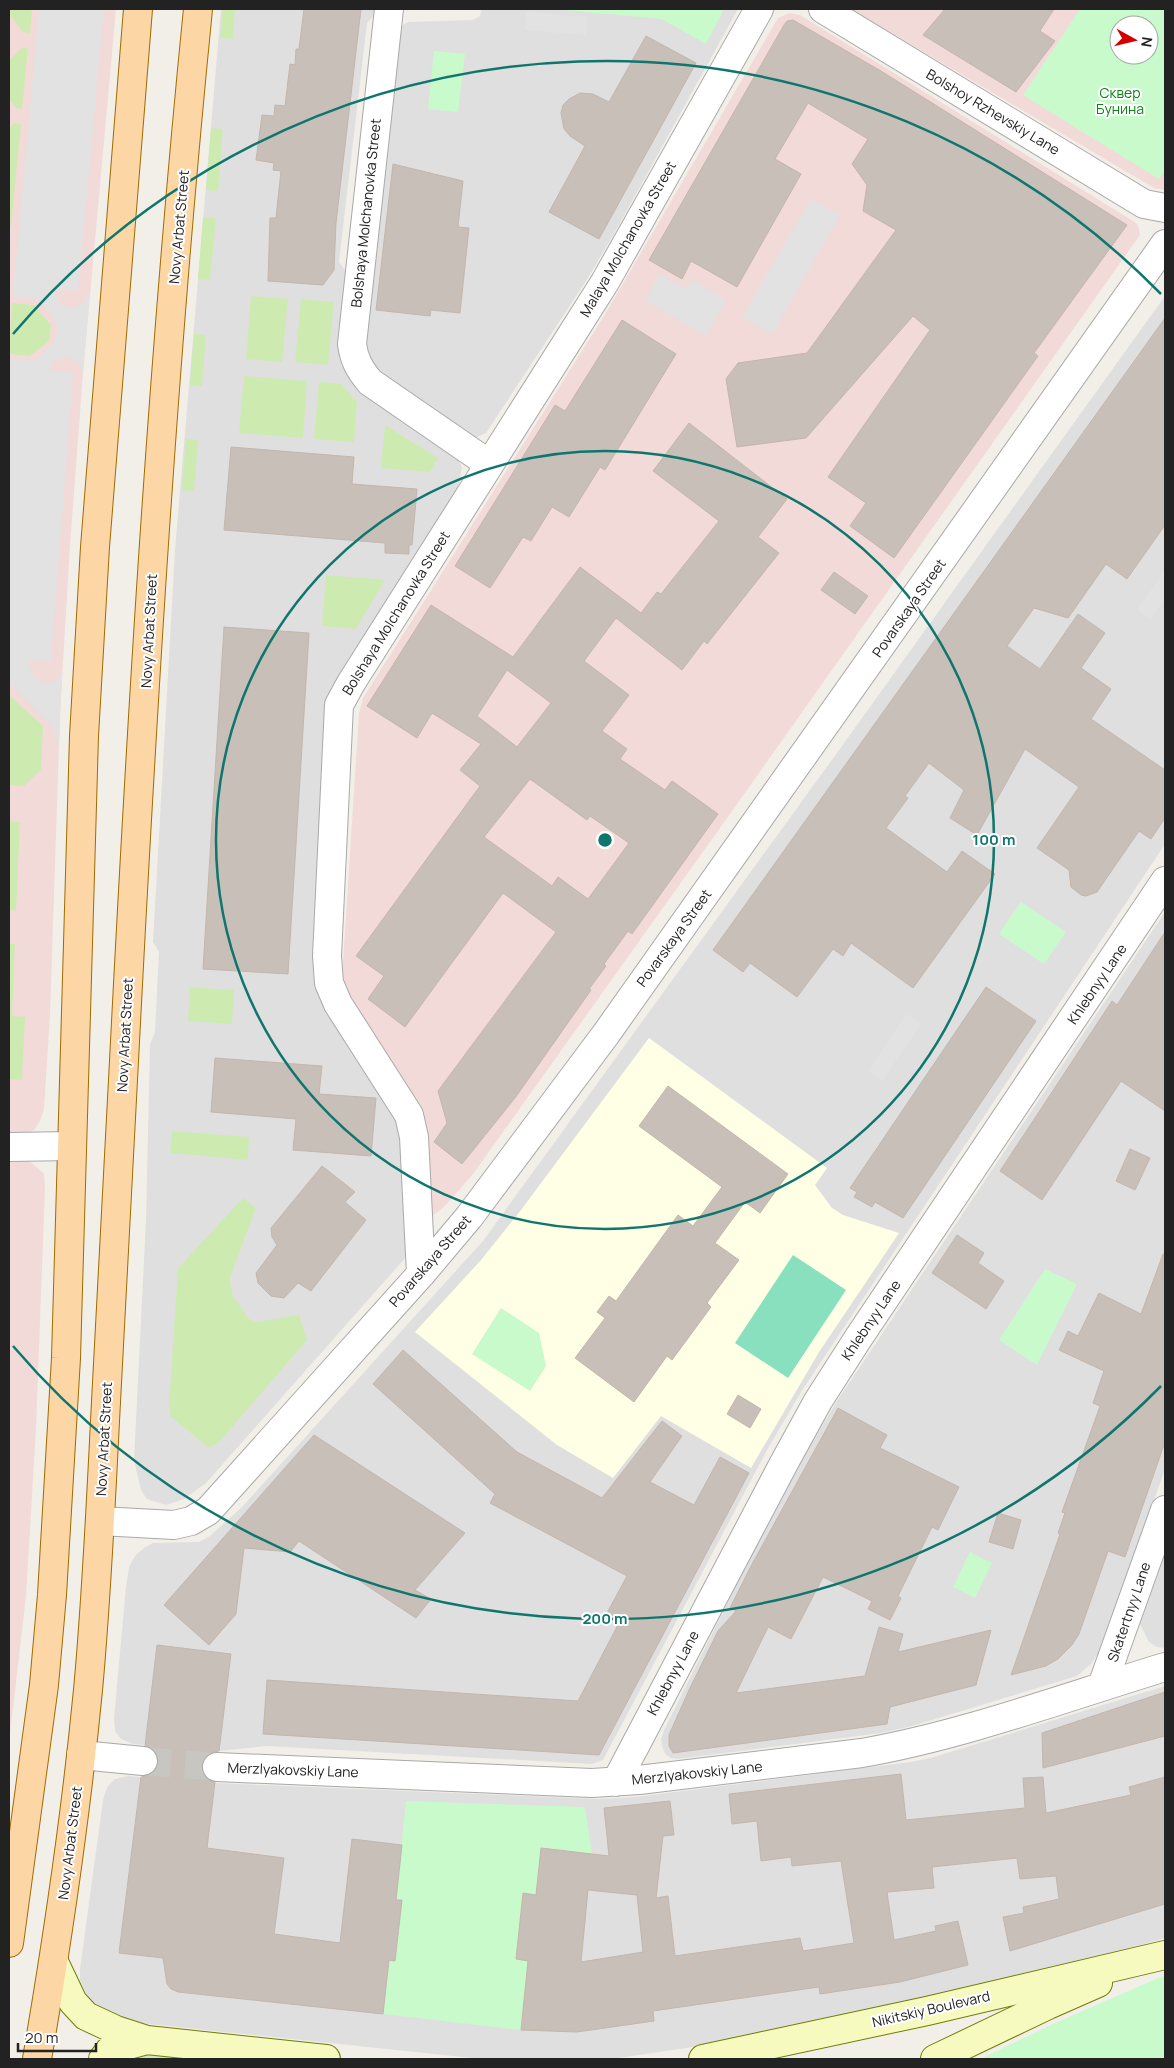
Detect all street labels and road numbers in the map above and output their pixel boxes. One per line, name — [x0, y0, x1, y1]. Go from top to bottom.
street label: Bolshoy Rzhevskiy Lane — [923, 64, 1063, 159]
street label: Bolshaya Molchanovka Street — [346, 117, 385, 308]
street label: Malaya Molchanovka Street — [575, 157, 680, 320]
street label: Novy Arbat Street — [164, 169, 193, 285]
street label: Bolshaya Molchanovka Street — [337, 527, 454, 698]
street label: Povarskaya Street — [868, 554, 950, 661]
street label: Novy Arbat Street — [136, 573, 161, 689]
street label: Povarskaya Street — [632, 885, 716, 990]
street label: Khlebnyy Lane — [1063, 940, 1131, 1028]
street label: Novy Arbat Street — [112, 977, 137, 1093]
street label: Povarskaya Street — [384, 1210, 475, 1311]
street label: Khlebnyy Lane — [837, 1276, 905, 1364]
street label: Novy Arbat Street — [91, 1381, 116, 1497]
street label: Skatertnyy Lane — [1103, 1559, 1155, 1664]
street label: Khlebnyy Lane — [642, 1627, 703, 1718]
street label: Merzlyakovskiy Lane — [631, 1756, 763, 1789]
street label: Merzlyakovskiy Lane — [227, 1758, 359, 1781]
street label: Novy Arbat Street — [53, 1785, 86, 1901]
street label: Nikitskiy Boulevard — [870, 1986, 992, 2031]

